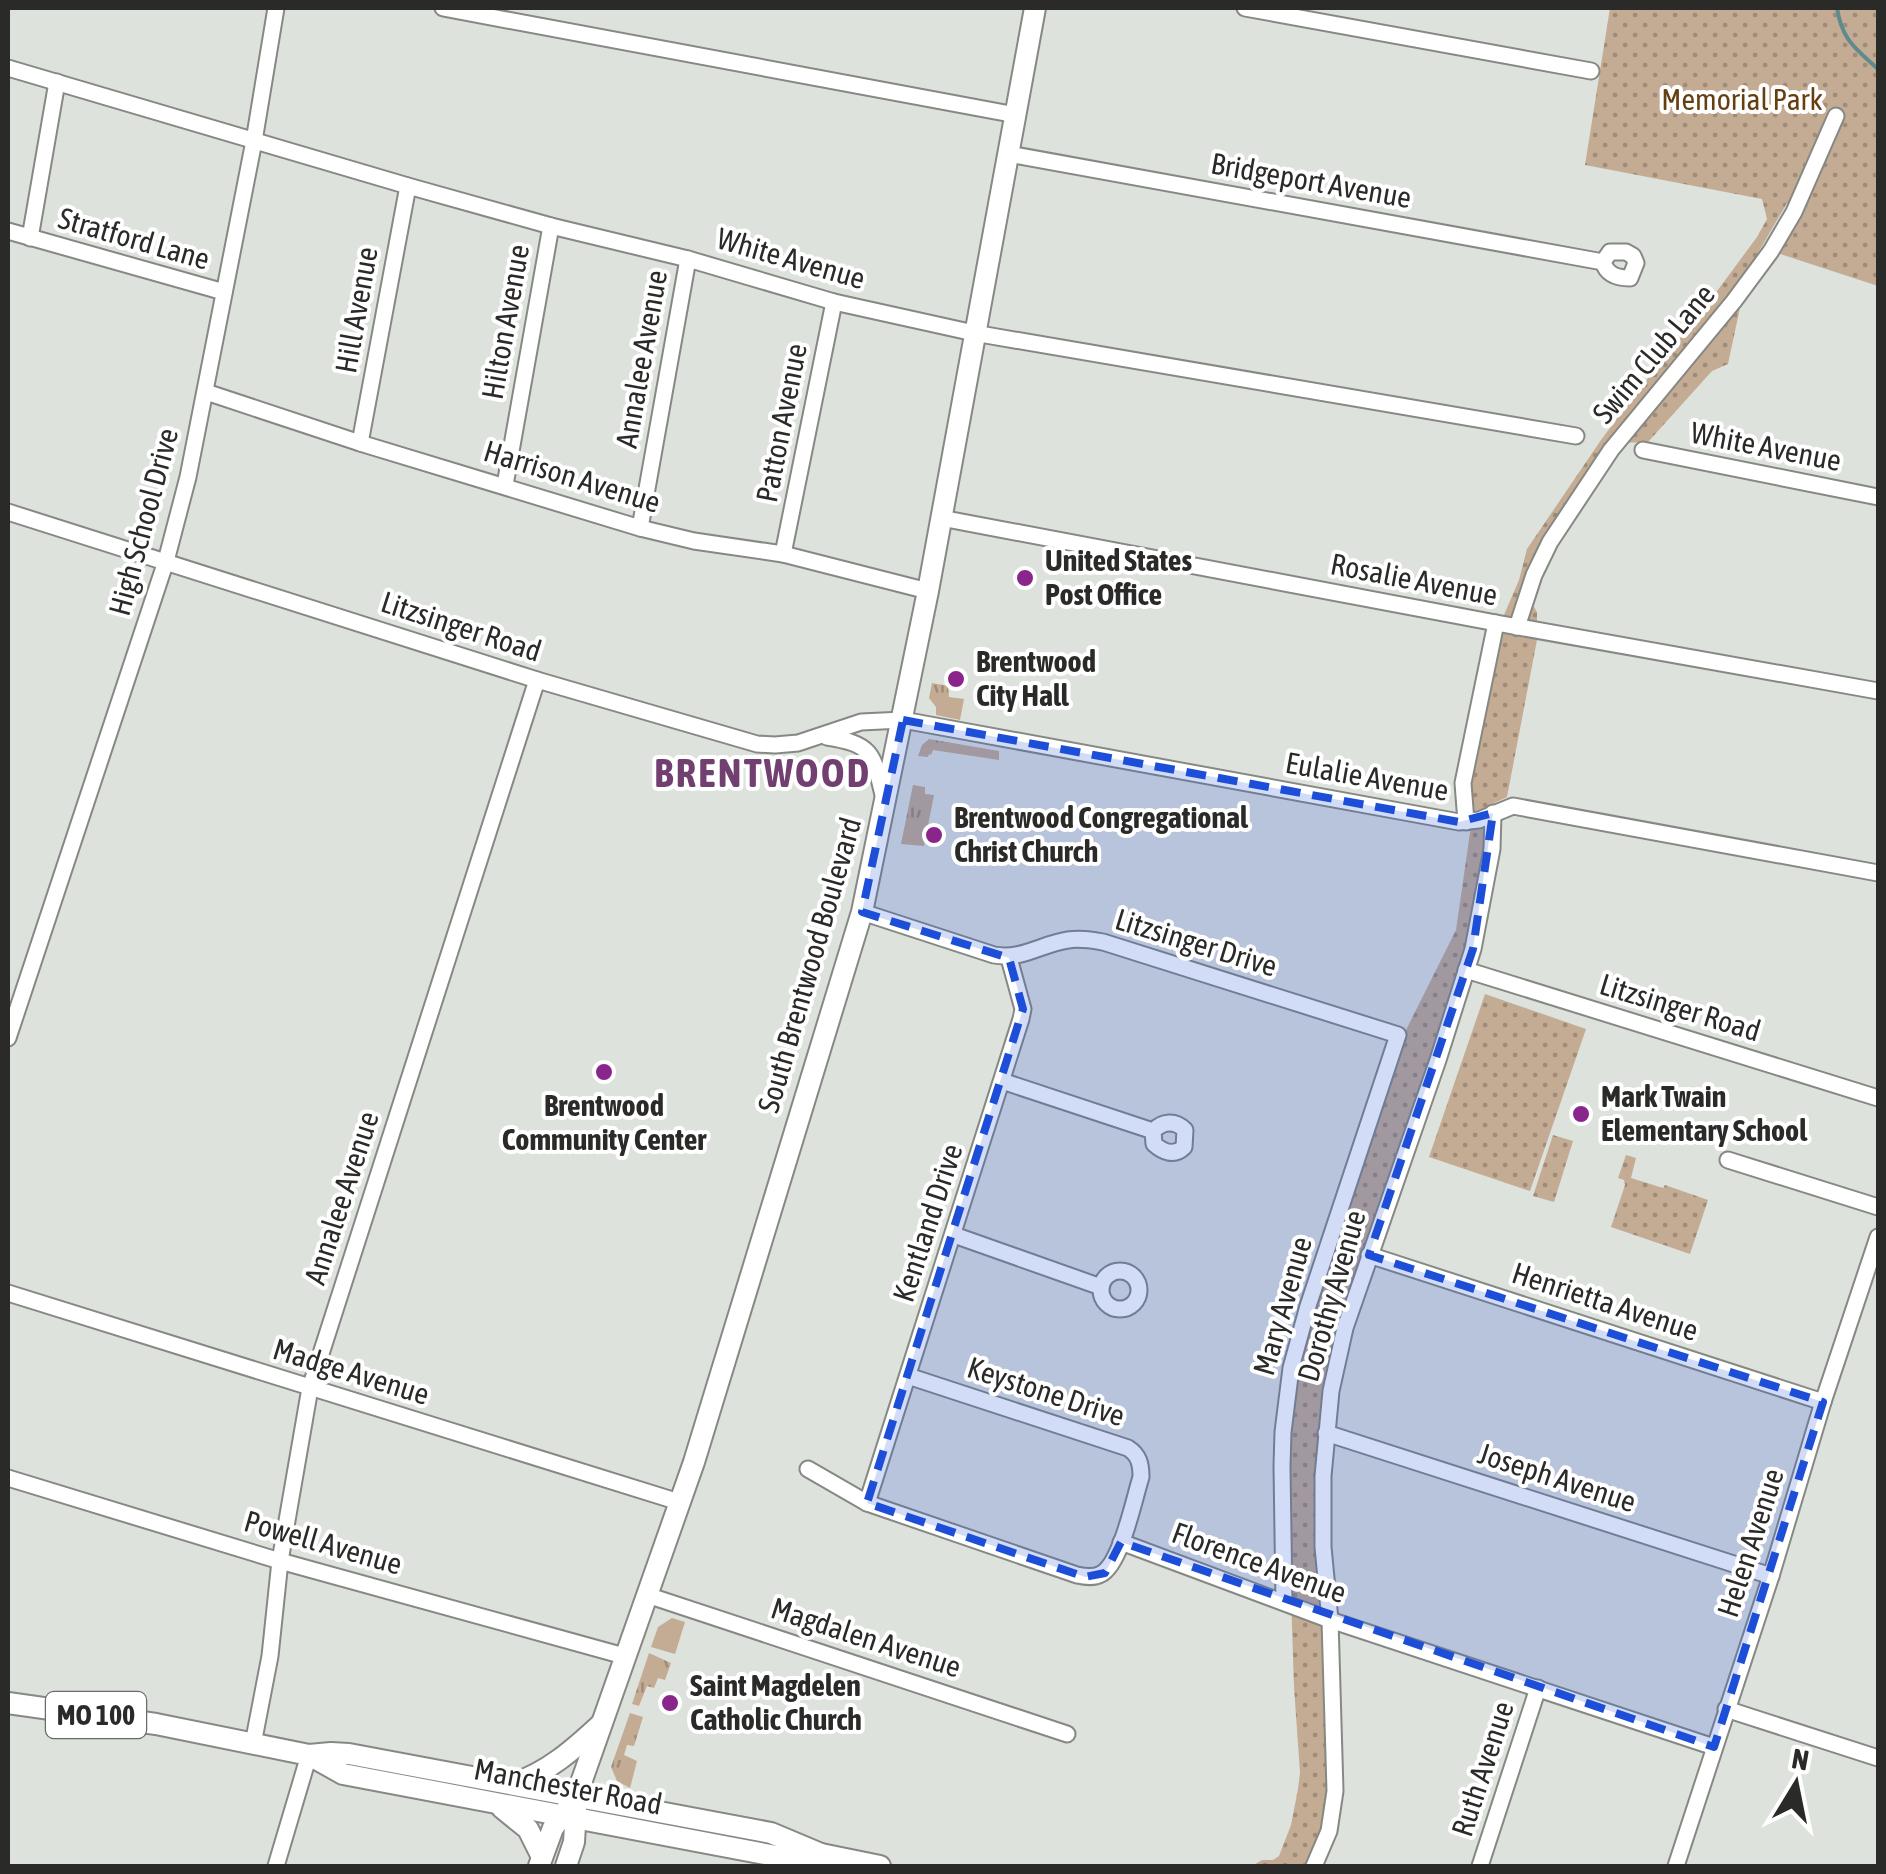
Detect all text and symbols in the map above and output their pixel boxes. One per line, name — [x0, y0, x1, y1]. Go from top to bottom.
park label: Memorial Park — [1661, 82, 1823, 116]
street label: Bridgeport Avenue — [1208, 146, 1414, 214]
street label: Stratford Lane — [55, 200, 214, 276]
street label: White Avenue — [713, 221, 869, 295]
street label: Hilton Avenue — [475, 242, 535, 402]
street label: Hill Avenue — [328, 244, 384, 376]
street label: Annalee Avenue — [609, 267, 673, 450]
street label: Swim Club Lane — [1585, 277, 1721, 430]
street label: Patton Avenue — [749, 341, 813, 505]
street label: White Avenue — [1688, 415, 1844, 477]
street label: High School Drive — [102, 424, 184, 619]
street label: Harrison Avenue — [480, 433, 664, 519]
place label: United States Post Office — [1045, 543, 1192, 611]
street label: Rosalie Avenue — [1328, 546, 1501, 612]
marker: United States Post Office — [1014, 567, 1036, 589]
street label: Litzsinger Road — [377, 584, 546, 668]
place label: Brentwood City Hall — [976, 644, 1096, 712]
marker: Brentwood City Hall — [945, 668, 967, 690]
street label: Eulalie Avenue — [1283, 745, 1451, 807]
district label: BRENTWOOD — [654, 750, 872, 795]
place label: Brentwood Congregational Christ Church — [954, 800, 1249, 868]
street label: South Brentwood Boulevard — [751, 813, 867, 1116]
marker: Brentwood Congregational Christ Church — [923, 824, 945, 846]
street label: Litzsinger Drive — [1111, 901, 1281, 983]
street label: Litzsinger Road — [1596, 966, 1765, 1048]
marker: Brentwood Community Center — [593, 1061, 615, 1083]
place label: Mark Twain Elementary School — [1601, 1079, 1808, 1147]
place label: Brentwood Community Center — [502, 1088, 707, 1156]
marker: Mark Twain Elementary School — [1570, 1103, 1592, 1125]
street label: Annalee Avenue — [297, 1107, 385, 1288]
street label: Kentland Drive — [886, 1139, 969, 1306]
street label: Dorothy Avenue — [1290, 1206, 1372, 1385]
street label: Mary Avenue — [1246, 1233, 1318, 1379]
street label: Henrietta Avenue — [1508, 1255, 1703, 1347]
street label: Madge Avenue — [269, 1331, 433, 1411]
street label: Keystone Drive — [963, 1350, 1129, 1432]
street label: Joseph Avenue — [1474, 1436, 1640, 1519]
street label: Helen Avenue — [1710, 1464, 1790, 1621]
street label: Powell Avenue — [240, 1503, 406, 1581]
street label: Florence Avenue — [1168, 1515, 1351, 1609]
street label: Magdalen Avenue — [767, 1590, 965, 1684]
place label: Saint Magdelen Catholic Church — [690, 1668, 862, 1736]
road number: MO 100 — [46, 1692, 146, 1738]
marker: Saint Magdelen Catholic Church — [659, 1692, 681, 1714]
street label: Ruth Avenue — [1444, 1697, 1520, 1840]
north arrow — [1746, 1734, 1846, 1834]
text: N — [1789, 1742, 1811, 1777]
street label: Manchester Road — [471, 1751, 665, 1821]

